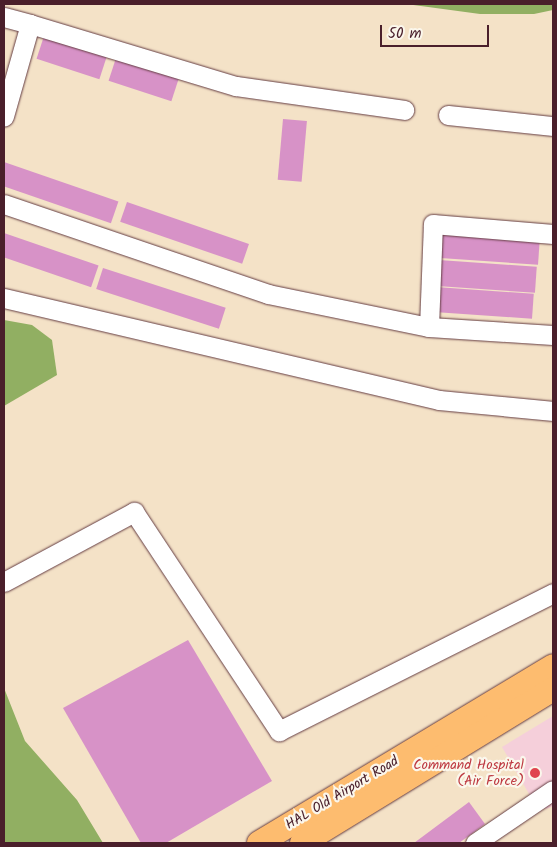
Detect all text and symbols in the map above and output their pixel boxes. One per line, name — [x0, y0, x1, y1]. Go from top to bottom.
scale bar — [382, 15, 491, 47]
text: 50 m — [388, 22, 422, 46]
street label: HAL Old Airport Road — [282, 753, 402, 833]
place label: Command Hospital (Air Force) — [413, 757, 524, 790]
marker: Command Hospital (Air Force) — [528, 766, 542, 780]

